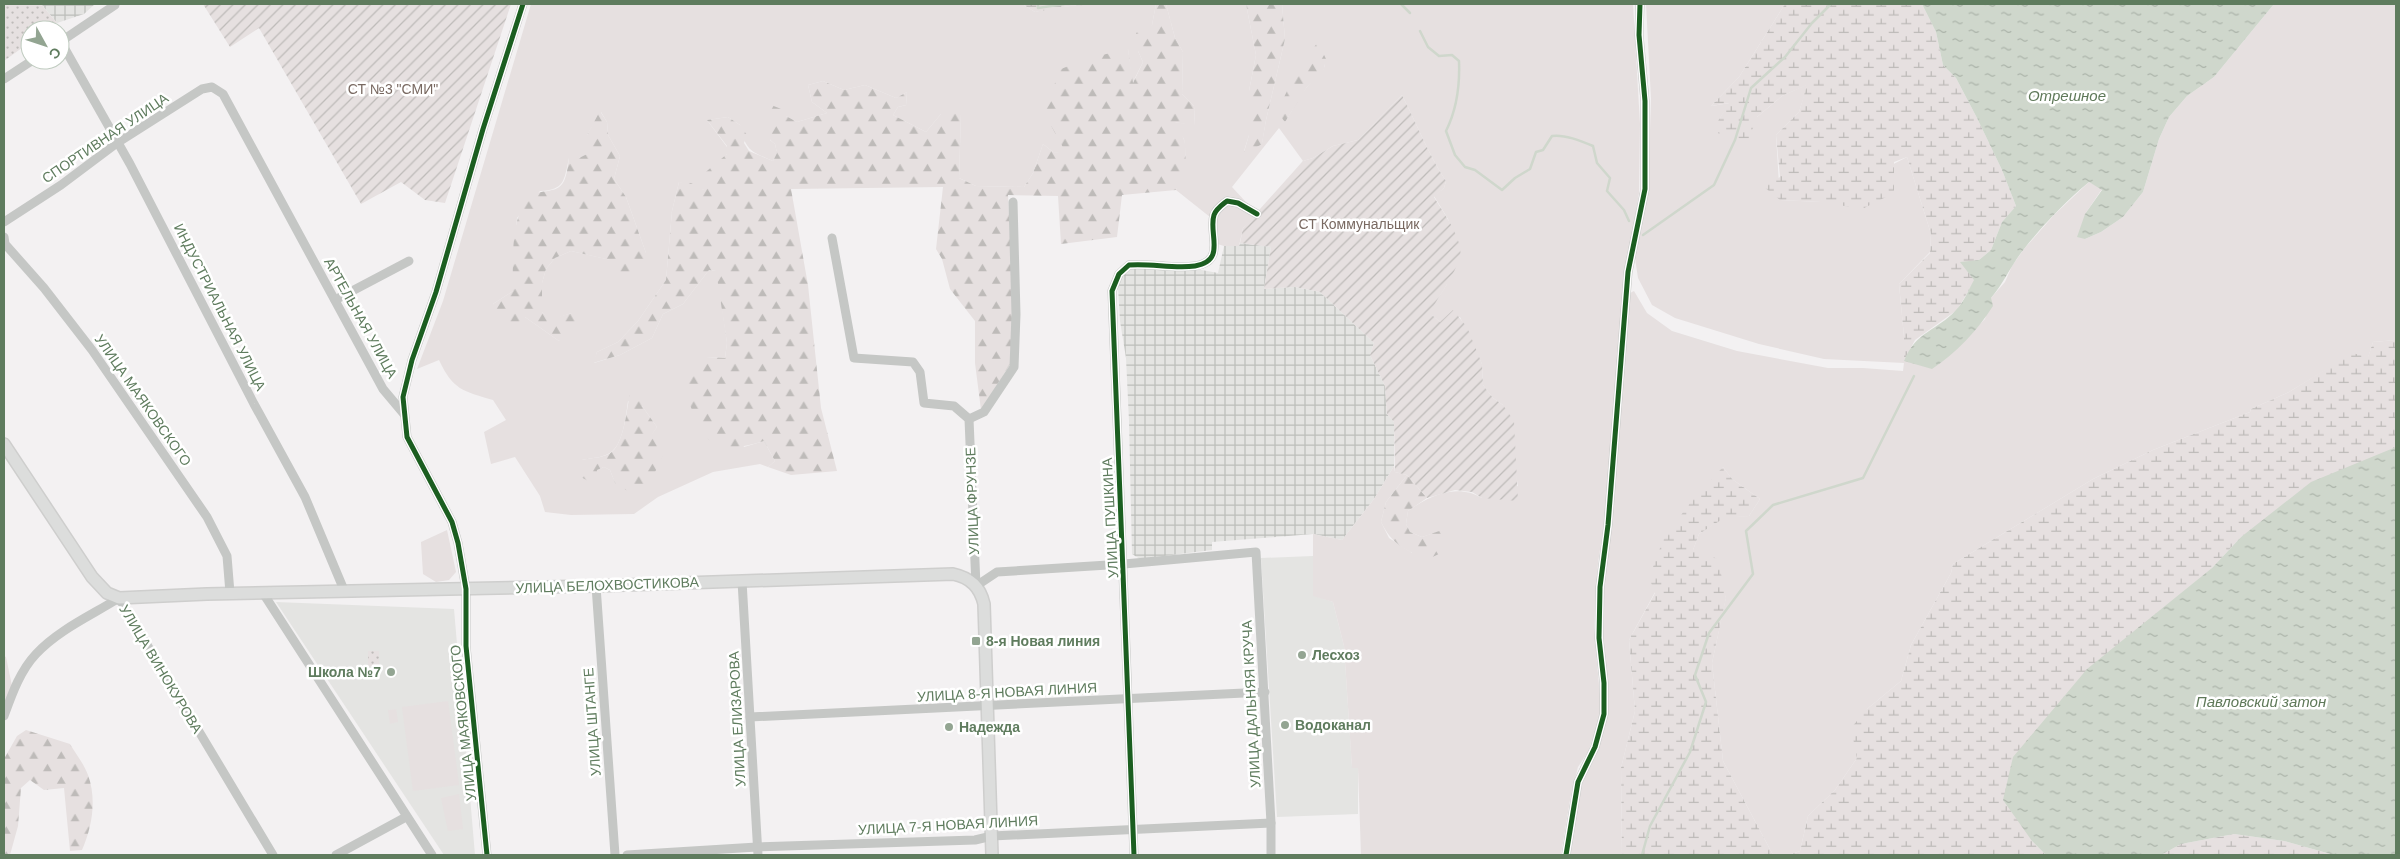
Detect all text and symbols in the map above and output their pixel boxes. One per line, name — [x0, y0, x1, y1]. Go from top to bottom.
north arrow — [20, 20, 70, 70]
text: С — [46, 44, 64, 62]
park label: СТ №3 "СМИ" — [348, 81, 438, 97]
water label: Отрешное — [2028, 87, 2106, 104]
street label: СПОРТИВНАЯ УЛИЦА — [39, 89, 172, 186]
park label: СТ Коммунальщик — [1299, 216, 1420, 232]
street label: ИНДУСТРИАЛЬНАЯ УЛИЦА — [171, 221, 269, 394]
street label: АРТЕЛЬНАЯ УЛИЦА — [321, 255, 401, 382]
street label: УЛИЦА МАЯКОВСКОГО — [91, 331, 195, 469]
street label: УЛИЦА ФРУНЗЕ — [962, 447, 982, 555]
street label: УЛИЦА ПУШКИНА — [1099, 457, 1121, 579]
street label: УЛИЦА БЕЛОХВОСТИКОВА — [515, 574, 700, 596]
street label: УЛИЦА ВИНОКУРОВА — [116, 602, 206, 737]
street label: УЛИЦА ДАЛЬНЯЯ КРУЧА — [1239, 619, 1263, 788]
place label: 8-я Новая линия — [986, 633, 1100, 649]
marker: 8-я Новая линия — [970, 635, 982, 647]
street label: УЛИЦА МАЯКОВСКОГО — [447, 644, 479, 802]
place label: Лесхоз — [1312, 647, 1360, 663]
marker: Лесхоз — [1296, 649, 1308, 661]
street label: УЛИЦА ЕЛИЗАРОВА — [725, 650, 749, 787]
place label: Школа №7 — [308, 664, 381, 680]
marker: Школа №7 — [385, 666, 397, 678]
street label: УЛИЦА ШТАНГЕ — [580, 667, 604, 777]
street label: УЛИЦА 8-Я НОВАЯ ЛИНИЯ — [916, 679, 1098, 705]
water label: Павловский затон — [2196, 693, 2326, 710]
place label: Водоканал — [1295, 717, 1371, 733]
place label: Надежда — [959, 719, 1020, 735]
marker: Водоканал — [1279, 719, 1291, 731]
marker: Надежда — [943, 721, 955, 733]
street label: УЛИЦА 7-Я НОВАЯ ЛИНИЯ — [857, 812, 1039, 838]

